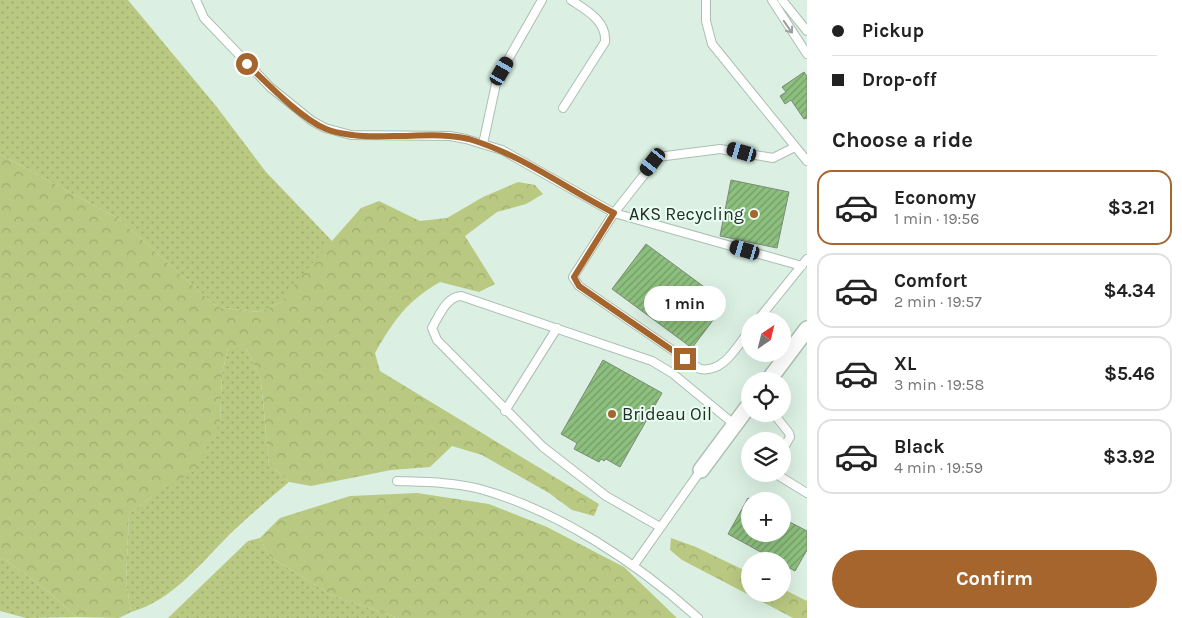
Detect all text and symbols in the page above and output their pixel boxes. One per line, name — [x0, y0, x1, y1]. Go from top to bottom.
one-way arrow — [783, 20, 793, 34]
text: Pickup — [862, 20, 924, 42]
route start — [236, 53, 258, 75]
car — [488, 54, 515, 88]
text: Drop-off — [862, 69, 937, 91]
text: Choose a ride — [832, 127, 973, 153]
car — [725, 141, 758, 163]
car — [637, 146, 668, 178]
icon: car — [834, 185, 879, 230]
text: Economy — [894, 187, 976, 209]
text: $3.21 — [1108, 197, 1155, 219]
place label: AKS Recycling — [629, 203, 744, 225]
marker: AKS Recycling — [748, 208, 760, 220]
text: 1 min · 19:56 — [894, 209, 979, 228]
car — [728, 239, 761, 261]
icon: car — [834, 268, 879, 313]
text: Comfort — [894, 270, 968, 292]
text: $4.34 — [1103, 280, 1155, 302]
callout: 1 min — [644, 286, 726, 322]
text: 2 min · 19:57 — [894, 292, 982, 311]
text: 1 min — [665, 294, 705, 313]
north arrow — [741, 312, 791, 362]
map controls — [741, 312, 791, 602]
route end — [674, 348, 696, 370]
icon: car — [834, 351, 879, 396]
text: XL — [894, 353, 916, 375]
text: $5.46 — [1104, 363, 1155, 385]
button: locate — [741, 372, 791, 422]
text: 3 min · 19:58 — [894, 375, 984, 394]
place label: Brideau Oil — [622, 403, 712, 425]
marker: Brideau Oil — [606, 408, 618, 420]
button: layers — [741, 432, 791, 482]
icon: car — [834, 434, 879, 479]
text: Black — [894, 436, 945, 458]
text: $3.92 — [1103, 446, 1155, 468]
text: 4 min · 19:59 — [894, 458, 983, 477]
button: + — [741, 492, 791, 542]
button: Confirm — [832, 550, 1157, 608]
button: − — [741, 552, 791, 602]

